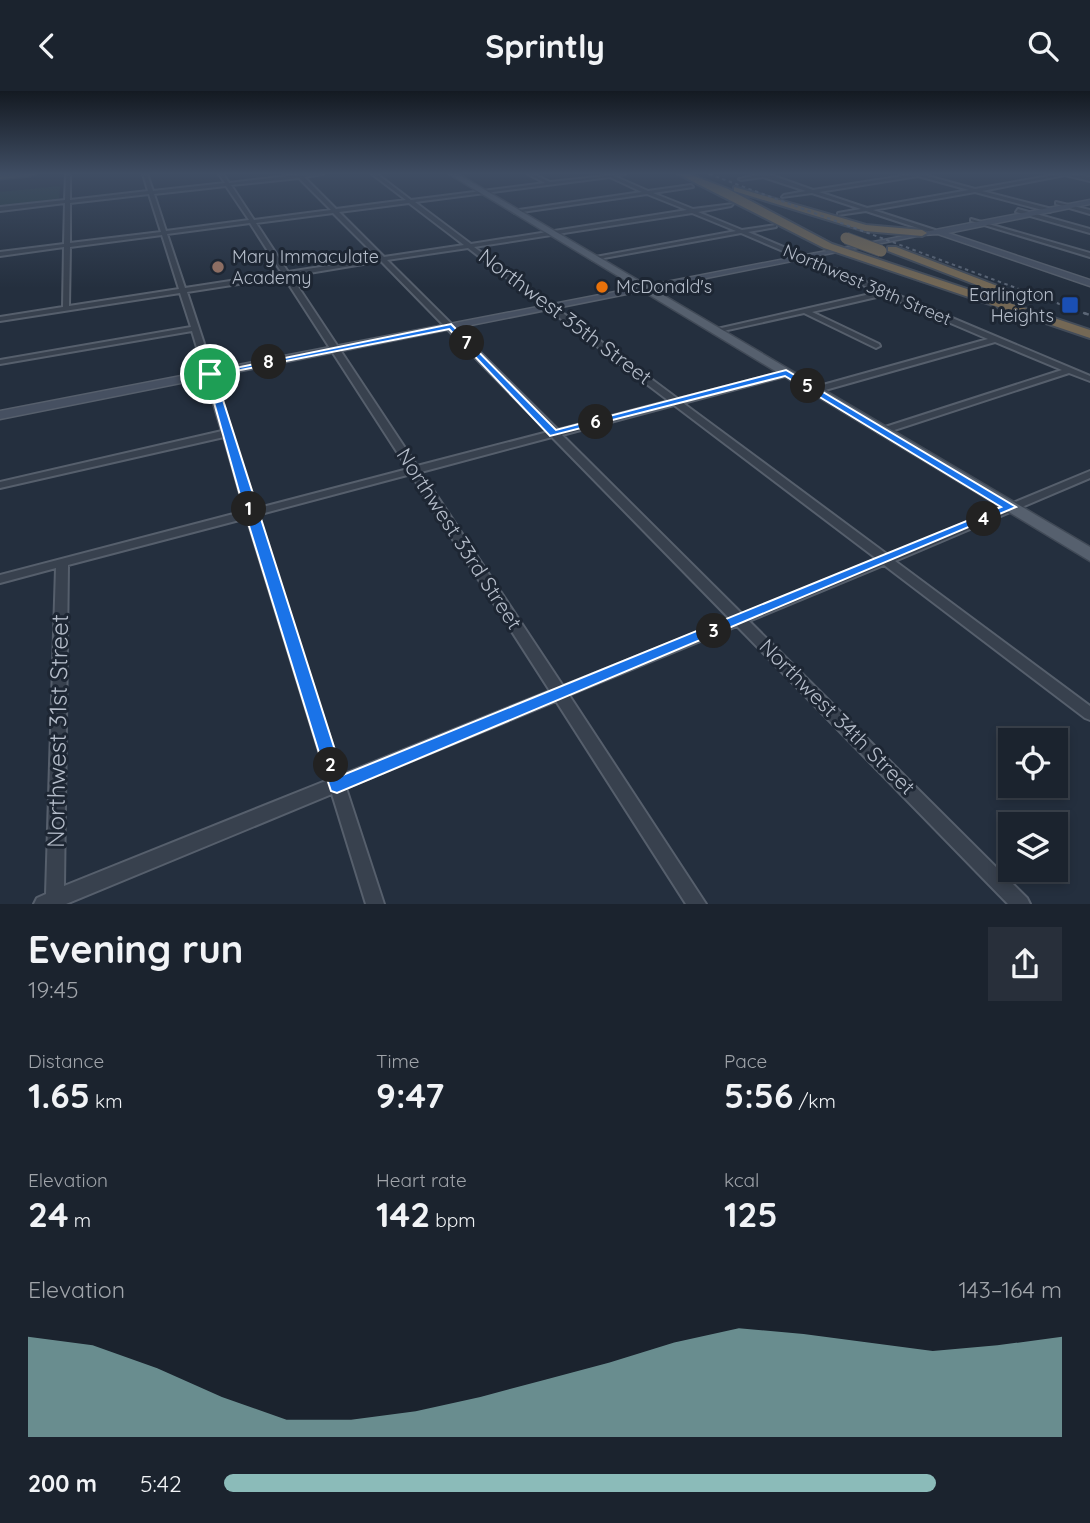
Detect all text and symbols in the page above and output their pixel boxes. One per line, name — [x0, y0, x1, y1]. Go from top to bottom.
text: Sprintly — [485, 26, 605, 66]
icon: back — [28, 27, 66, 65]
icon: search — [1024, 27, 1062, 65]
street label: Northwest 38th Street — [780, 239, 955, 330]
street label: Northwest 35th Street — [474, 243, 657, 390]
place label: Mary Immaculate Academy — [232, 245, 379, 289]
marker: Mary Immaculate Academy — [210, 259, 226, 275]
place label: McDonald's — [616, 275, 712, 298]
marker: McDonald's — [594, 279, 610, 295]
place label: Earlington Heights — [969, 283, 1054, 327]
marker: Earlington Heights — [1060, 295, 1080, 315]
pin: 7 — [449, 325, 484, 361]
text: 7 — [461, 330, 472, 354]
pin — [180, 344, 240, 404]
pin: 8 — [252, 345, 286, 379]
text: 8 — [263, 349, 274, 373]
icon: arrive — [191, 355, 229, 393]
pin: 5 — [790, 369, 826, 403]
text: 5 — [802, 373, 813, 397]
pin: 6 — [578, 405, 614, 439]
text: 6 — [590, 409, 601, 433]
street label: Northwest 33rd Street — [391, 443, 528, 634]
pin: 1 — [232, 491, 266, 527]
text: 1 — [245, 496, 252, 520]
pin: 4 — [967, 501, 1002, 537]
text: 4 — [978, 506, 989, 530]
pin: 3 — [696, 613, 732, 649]
street label: Northwest 31st Street — [40, 614, 74, 848]
text: 3 — [708, 618, 719, 642]
street label: Northwest 34th Street — [754, 633, 921, 800]
map controls — [998, 728, 1068, 882]
button: locate — [998, 728, 1068, 798]
pin: 2 — [314, 747, 348, 783]
text: 2 — [325, 752, 336, 776]
button: layers — [998, 812, 1068, 882]
text: Evening run — [28, 925, 243, 973]
button: share — [988, 927, 1062, 1001]
text: 19:45 — [28, 975, 78, 1004]
text: Distance — [28, 1049, 104, 1073]
text: Time — [376, 1049, 420, 1073]
text: Pace — [724, 1049, 767, 1073]
text: 1.65 — [28, 1073, 90, 1117]
text: 9:47 — [376, 1073, 444, 1117]
text: 5:56 — [724, 1073, 793, 1117]
text: km — [90, 1089, 123, 1113]
text: /km — [793, 1089, 836, 1113]
text: Elevation — [28, 1168, 108, 1192]
text: Heart rate — [376, 1168, 467, 1192]
text: kcal — [724, 1168, 759, 1192]
text: 24 — [28, 1192, 69, 1236]
text: 142 — [376, 1192, 430, 1236]
text: 125 — [724, 1192, 778, 1236]
text: m — [69, 1208, 91, 1232]
text: bpm — [430, 1208, 476, 1232]
text: Elevation — [28, 1275, 125, 1304]
text: 143–164 m — [958, 1275, 1062, 1304]
text: 200 m — [28, 1469, 97, 1498]
text: 5:42 — [140, 1469, 182, 1498]

